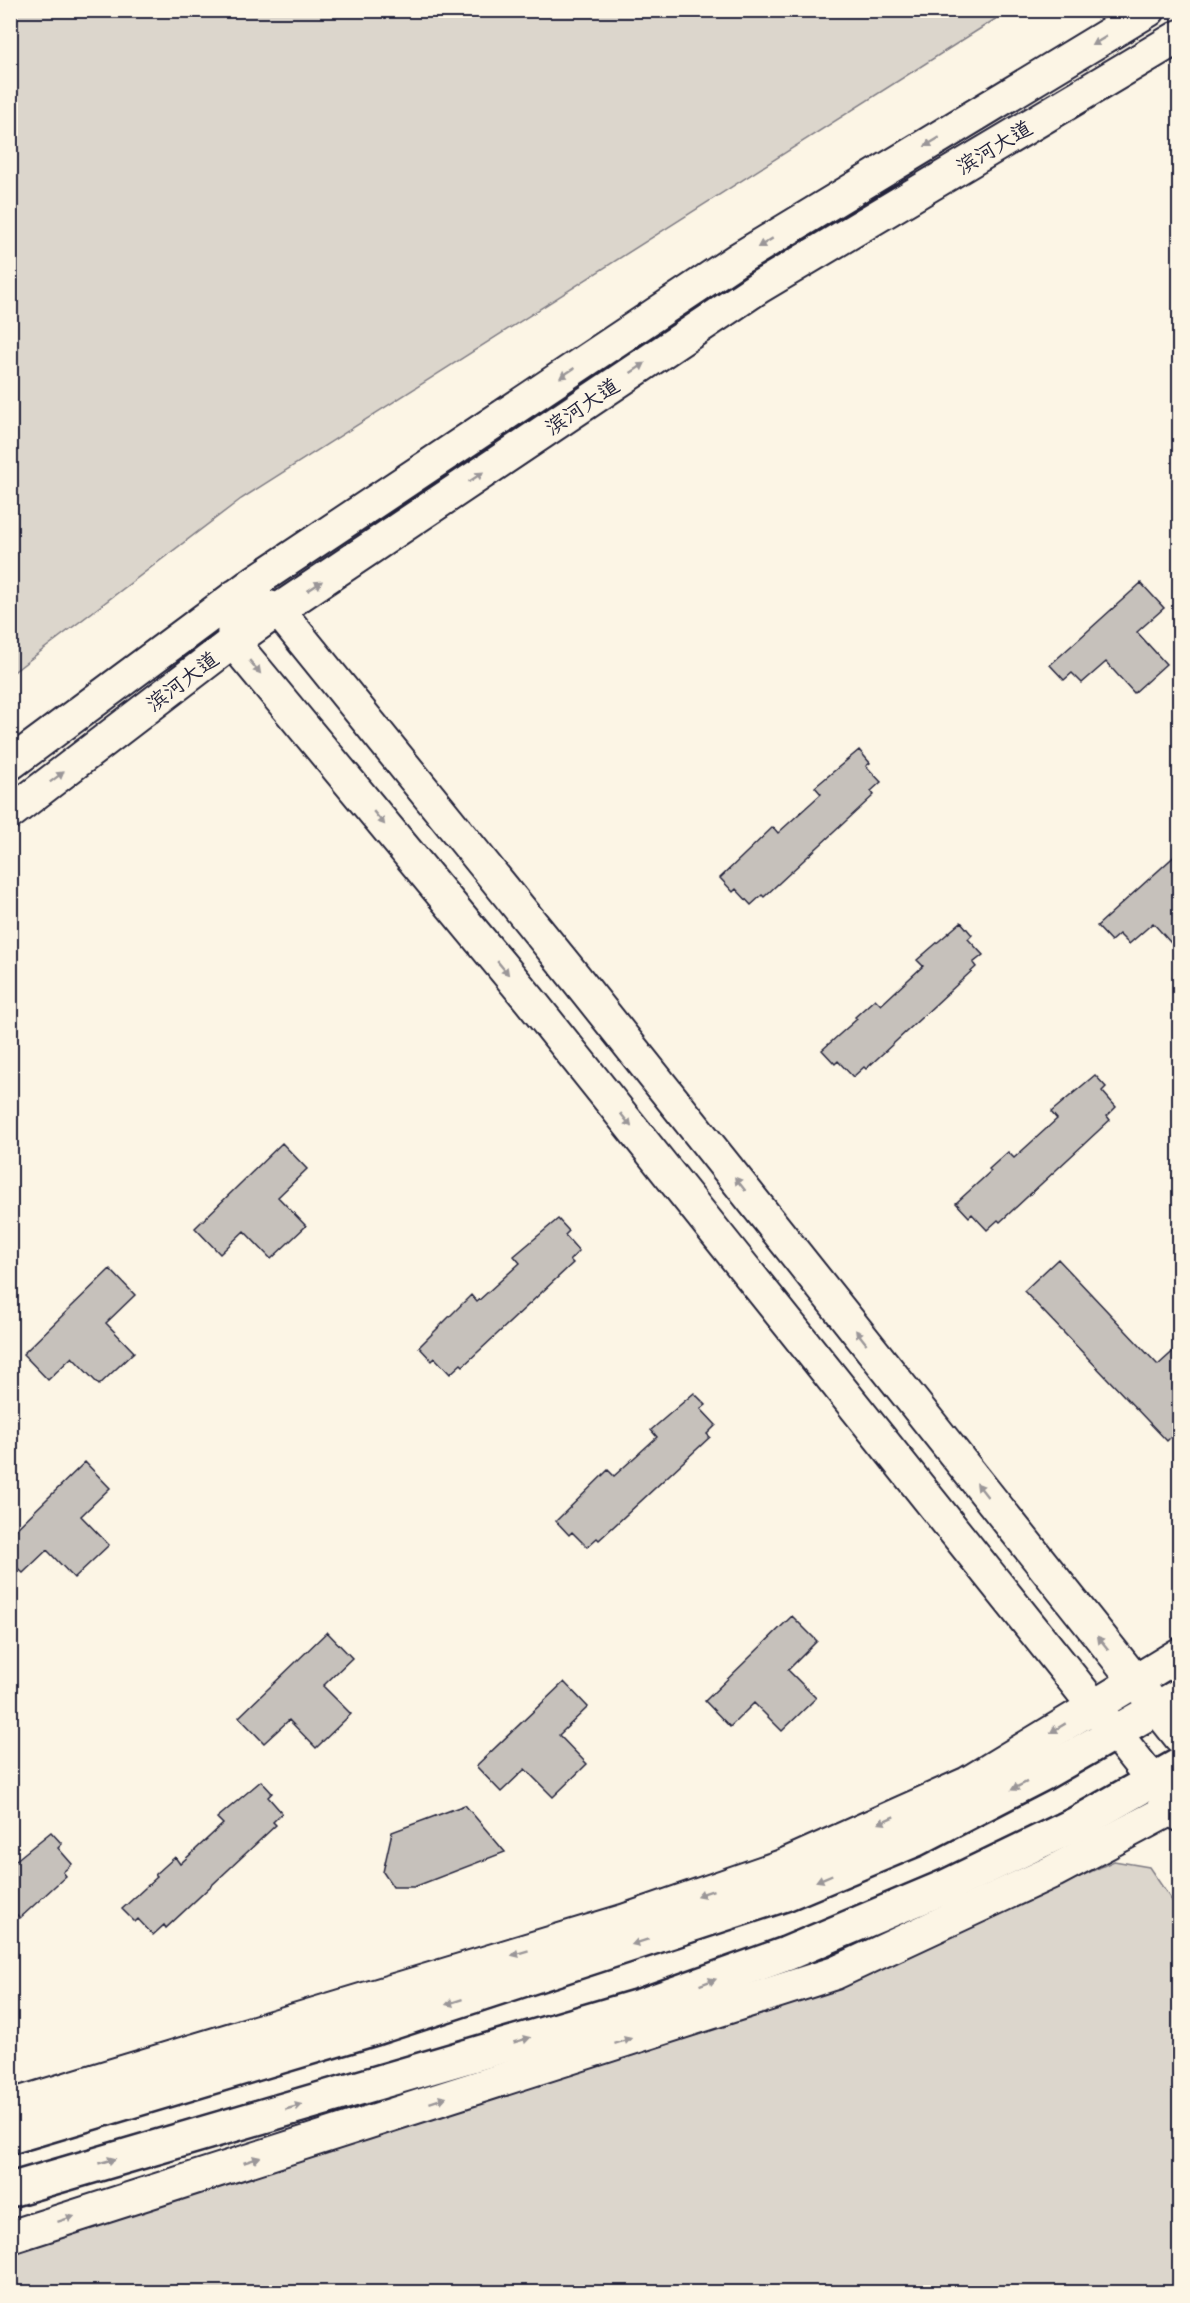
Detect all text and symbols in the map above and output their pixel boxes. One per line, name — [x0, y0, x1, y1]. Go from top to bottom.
one-way arrow — [1091, 35, 1107, 46]
street label: 滨河大道 — [951, 113, 1037, 181]
one-way arrow — [924, 136, 940, 147]
one-way arrow — [757, 237, 773, 248]
one-way arrow — [630, 363, 646, 374]
one-way arrow — [560, 367, 576, 379]
street label: 滨河大道 — [539, 370, 625, 442]
one-way arrow — [468, 471, 484, 483]
one-way arrow — [306, 580, 322, 592]
street label: 滨河大道 — [140, 644, 224, 718]
one-way arrow — [248, 659, 261, 675]
one-way arrow — [49, 771, 65, 784]
one-way arrow — [372, 810, 385, 825]
one-way arrow — [497, 960, 510, 976]
one-way arrow — [619, 1112, 631, 1127]
one-way arrow — [734, 1177, 746, 1192]
one-way arrow — [855, 1330, 867, 1345]
one-way arrow — [975, 1482, 988, 1498]
one-way arrow — [1097, 1635, 1110, 1651]
one-way arrow — [1050, 1723, 1066, 1734]
one-way arrow — [1010, 1781, 1027, 1791]
one-way arrow — [877, 1815, 894, 1824]
one-way arrow — [814, 1873, 832, 1883]
one-way arrow — [696, 1888, 714, 1898]
one-way arrow — [630, 1937, 648, 1947]
one-way arrow — [511, 1949, 529, 1958]
one-way arrow — [699, 1977, 717, 1986]
one-way arrow — [445, 1998, 463, 2007]
one-way arrow — [513, 2035, 531, 2045]
one-way arrow — [614, 2035, 632, 2045]
one-way arrow — [429, 2095, 447, 2104]
one-way arrow — [285, 2102, 303, 2111]
one-way arrow — [243, 2154, 261, 2164]
one-way arrow — [98, 2156, 116, 2165]
one-way arrow — [57, 2214, 75, 2223]

